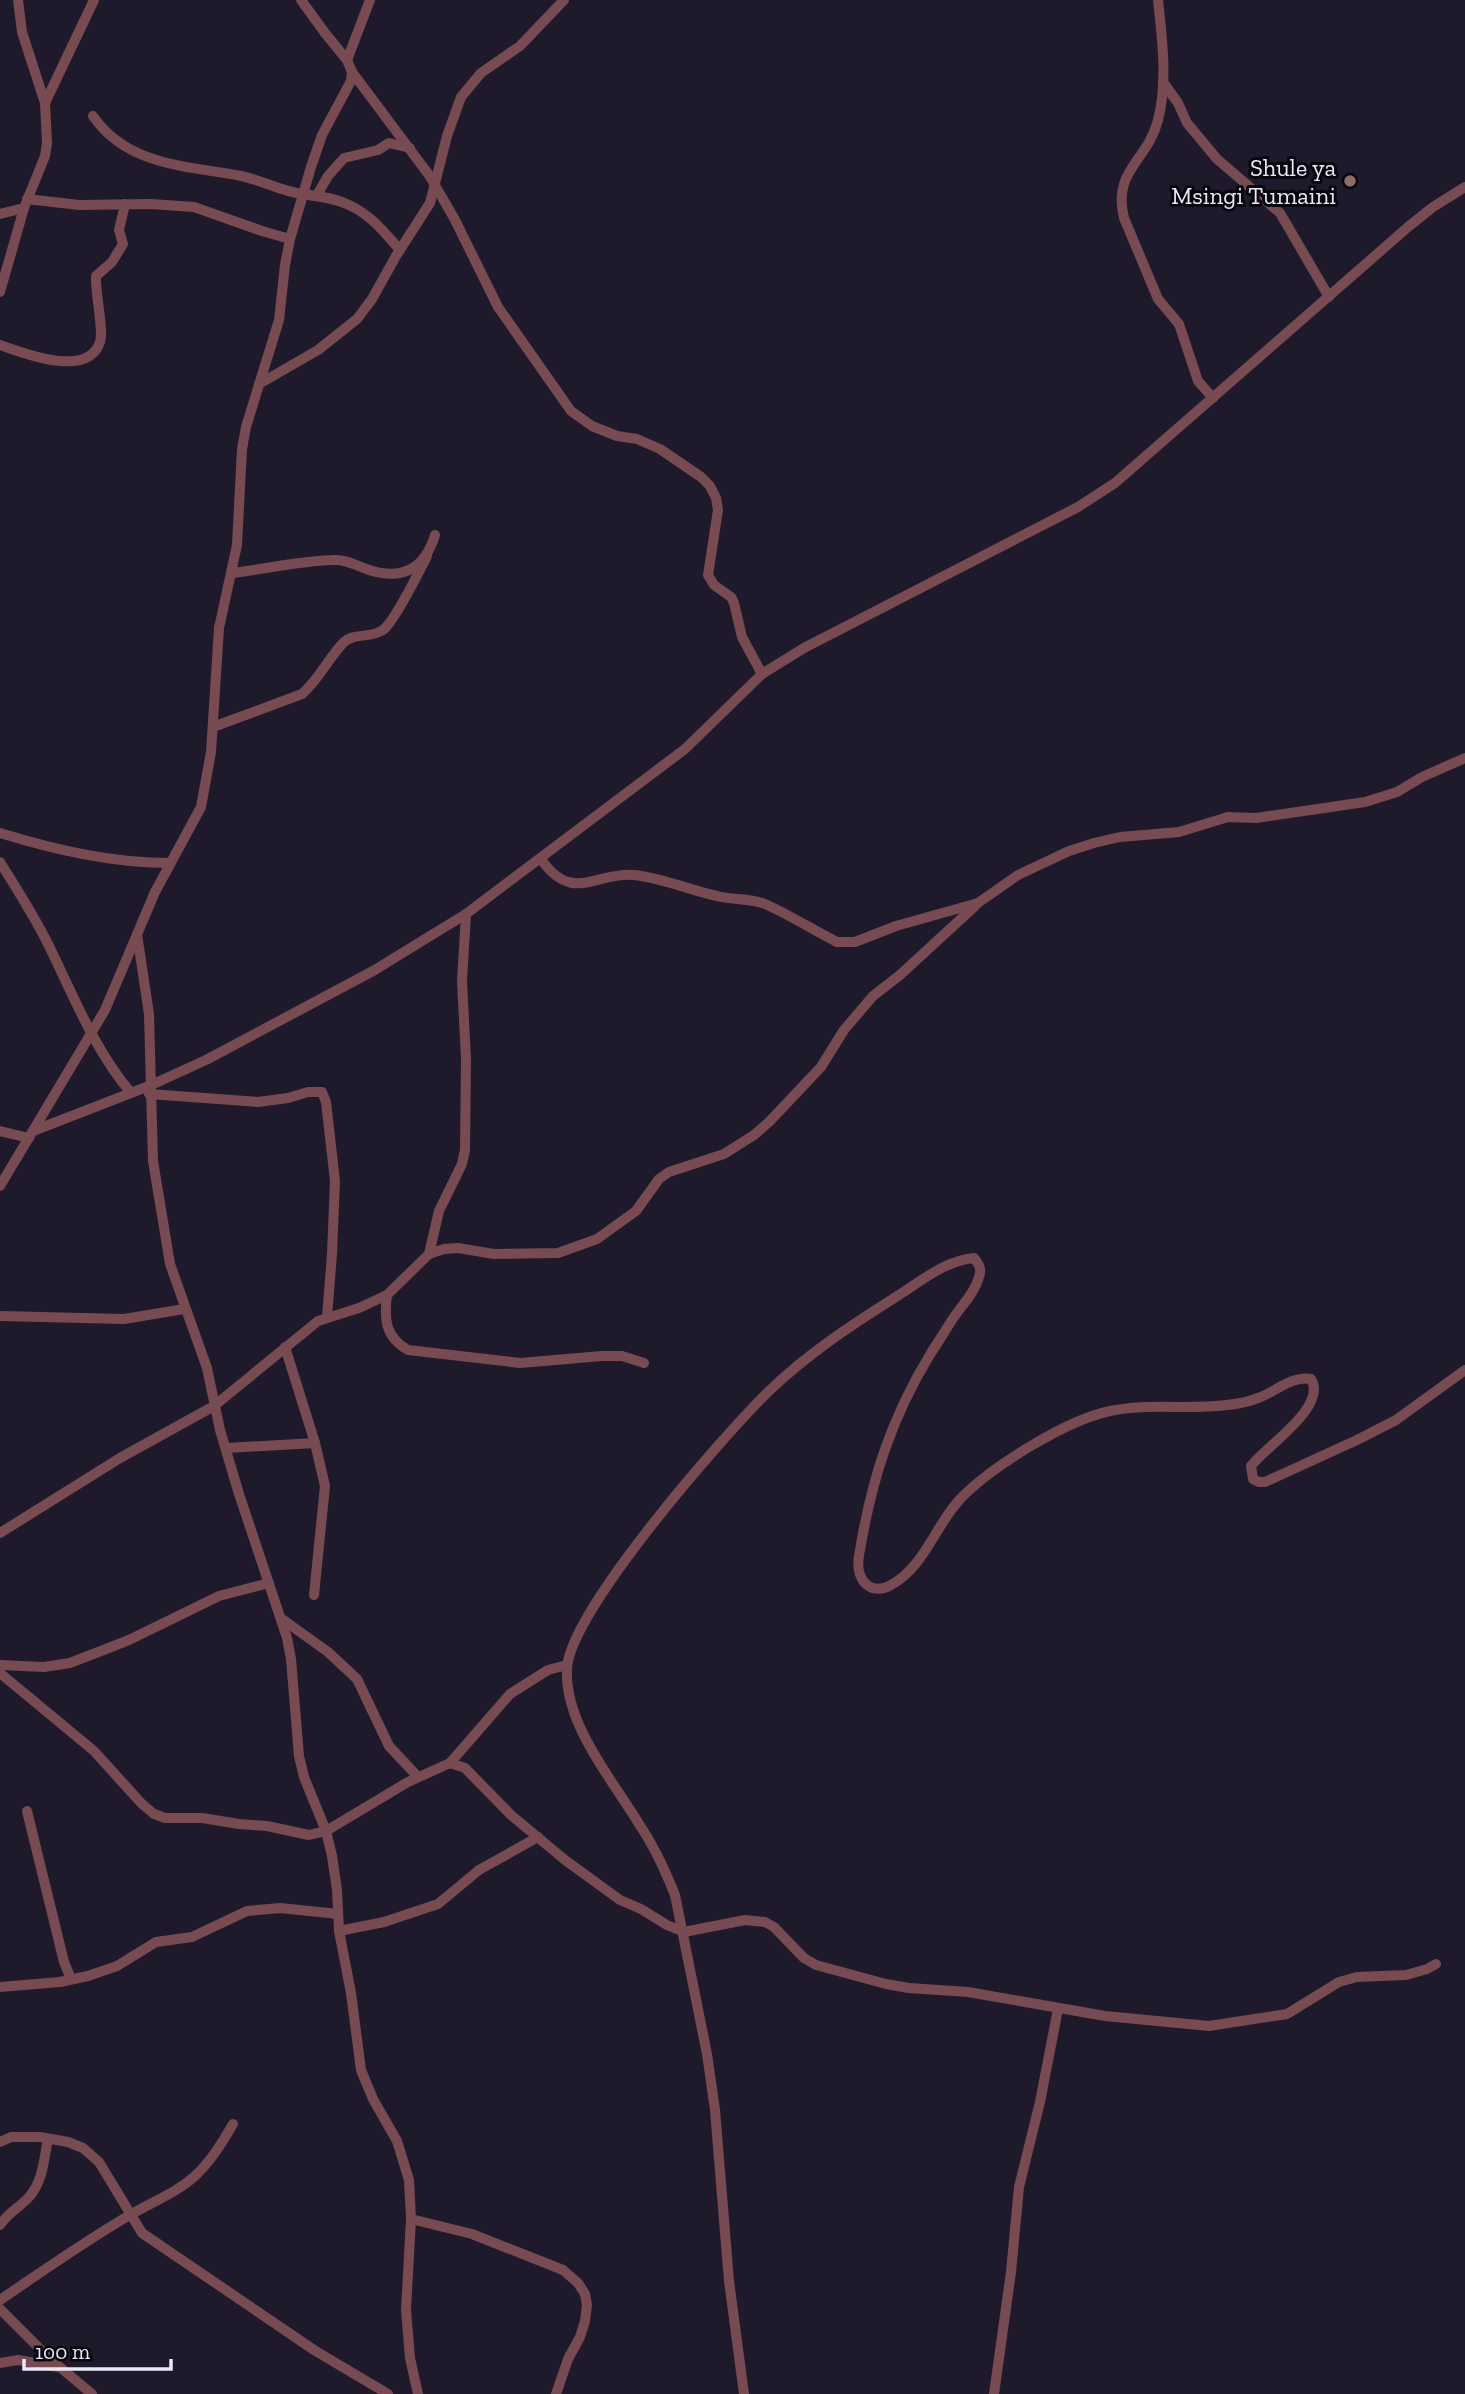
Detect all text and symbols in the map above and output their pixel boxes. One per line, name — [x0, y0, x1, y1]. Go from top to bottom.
place label: Shule ya Msingi Tumaini — [1171, 153, 1336, 210]
marker: Shule ya Msingi Tumaini — [1342, 173, 1358, 189]
scale bar — [24, 2328, 172, 2372]
text: 100 m — [35, 2339, 90, 2364]

